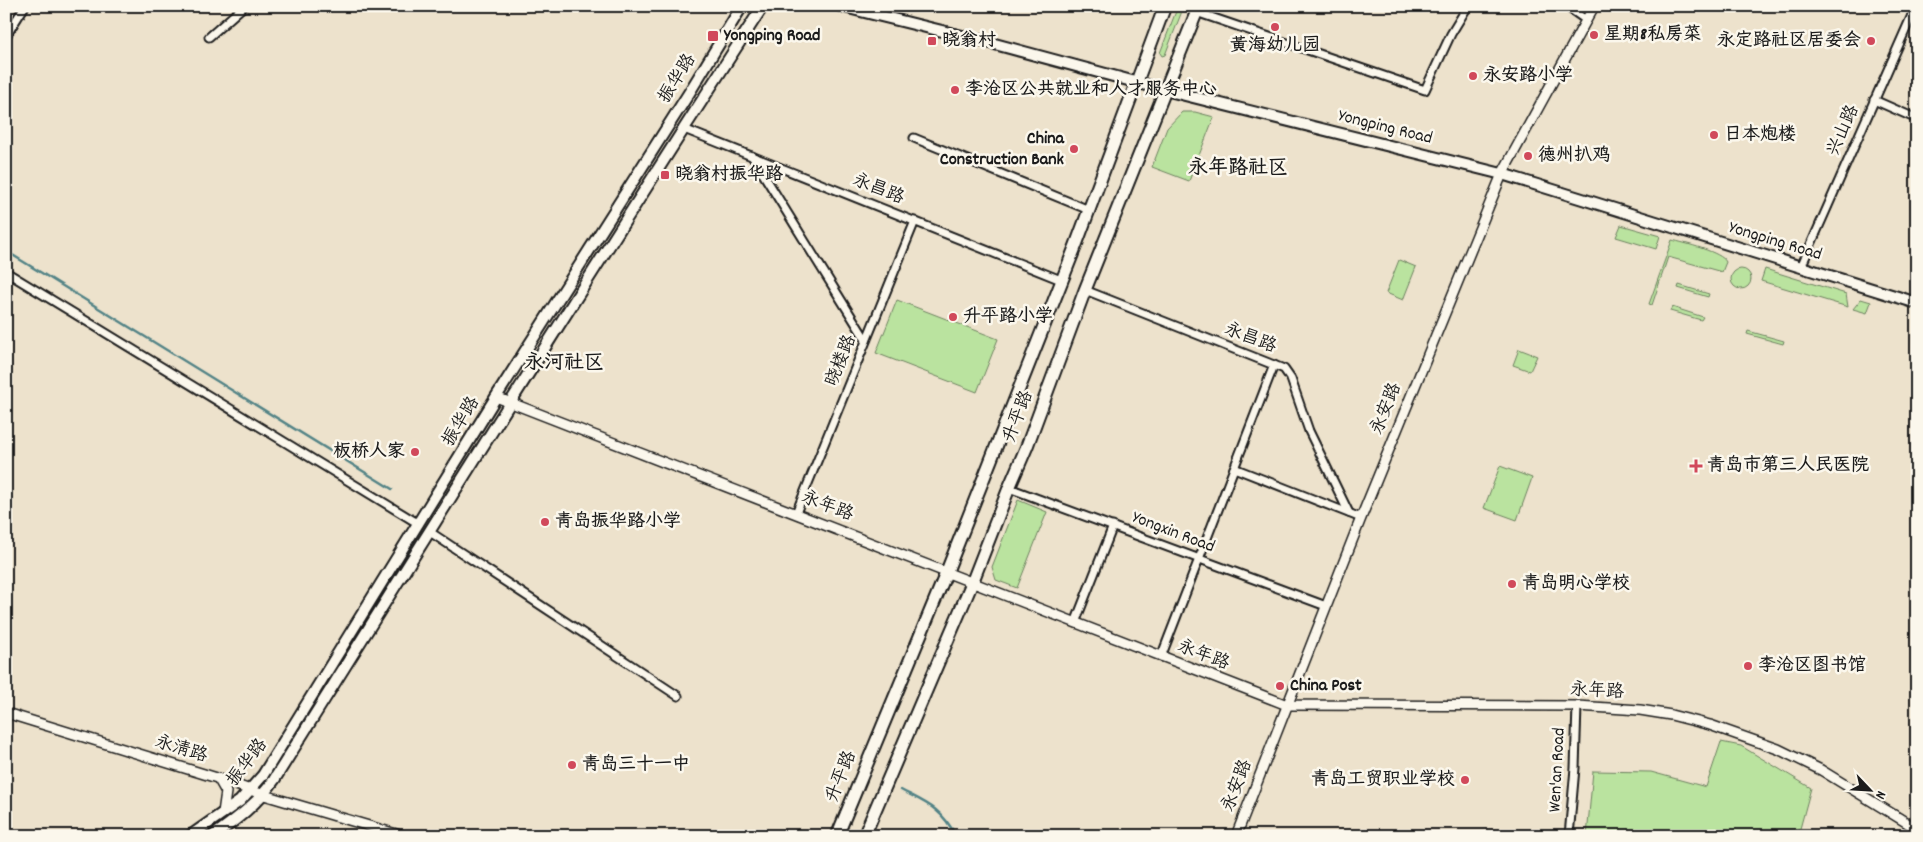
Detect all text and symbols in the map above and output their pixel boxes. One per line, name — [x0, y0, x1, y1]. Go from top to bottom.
marker: 黄海幼儿园 — [1269, 21, 1281, 33]
place label: 星期8私房菜 — [1604, 23, 1701, 48]
place label: Yongping Road — [723, 24, 820, 49]
marker: Yongping Road — [706, 29, 720, 43]
place label: 晓翁村 — [942, 29, 996, 54]
marker: 星期8私房菜 — [1588, 29, 1600, 41]
place label: 永定路社区居委会 — [1717, 29, 1861, 54]
place label: 黄海幼儿园 — [1230, 34, 1320, 59]
marker: 晓翁村 — [926, 35, 938, 47]
marker: 永定路社区居委会 — [1865, 35, 1877, 47]
street label: 振华路 — [653, 49, 703, 109]
place label: 永安路小学 — [1483, 64, 1573, 89]
marker: 永安路小学 — [1467, 70, 1479, 82]
place label: 李沧区公共就业和人才服务中心 — [965, 78, 1217, 103]
marker: 李沧区公共就业和人才服务中心 — [949, 84, 961, 96]
street label: 兴山路 — [1822, 101, 1866, 161]
street label: Yongping Road — [1335, 104, 1435, 152]
place label: 日本炮楼 — [1724, 123, 1796, 148]
place label: China Construction Bank — [940, 127, 1065, 173]
marker: 日本炮楼 — [1708, 129, 1720, 141]
marker: China Construction Bank — [1068, 143, 1080, 155]
place label: 徳州扒鸡 — [1538, 144, 1610, 169]
marker: 徳州扒鸡 — [1522, 150, 1534, 162]
district label: 永年路社区 — [1188, 155, 1288, 183]
place label: 晓翁村振华路 — [675, 163, 783, 188]
street label: 永昌路 — [848, 168, 908, 212]
marker: 晓翁村振华路 — [659, 169, 671, 181]
street label: Yongping Road — [1725, 216, 1825, 268]
place label: 升平路小学 — [963, 305, 1053, 330]
marker: 升平路小学 — [947, 311, 959, 323]
street label: 永昌路 — [1220, 318, 1280, 360]
street label: 晓楼路 — [820, 331, 864, 391]
district label: 永河社区 — [524, 350, 604, 378]
street label: 永安路 — [1365, 379, 1409, 439]
street label: 升平路 — [998, 387, 1040, 447]
street label: 振华路 — [437, 392, 487, 452]
place label: 板桥人家 — [333, 440, 405, 465]
marker: 板桥人家 — [409, 446, 421, 458]
place label: 青岛市第三人民医院 — [1707, 454, 1869, 479]
marker: 青岛市第三人民医院 — [1689, 459, 1703, 473]
street label: 永年路 — [797, 486, 857, 528]
street label: Yongxin Road — [1128, 506, 1218, 560]
place label: 青岛振华路小学 — [555, 510, 681, 535]
marker: 青岛振华路小学 — [539, 516, 551, 528]
place label: 青岛明心学校 — [1522, 572, 1630, 597]
marker: 青岛明心学校 — [1506, 578, 1518, 590]
street label: 永年路 — [1173, 635, 1233, 677]
place label: 李沧区图书馆 — [1758, 654, 1866, 679]
marker: 李沧区图书馆 — [1742, 660, 1754, 672]
place label: China Post — [1290, 674, 1362, 699]
street label: 永年路 — [1569, 678, 1625, 706]
marker: China Post — [1274, 680, 1286, 692]
street label: Wen'an Road — [1543, 727, 1573, 813]
street label: 永清路 — [152, 730, 210, 770]
street label: 振华路 — [222, 734, 274, 792]
street label: 升平路 — [820, 747, 864, 807]
place label: 青岛三十一中 — [582, 753, 690, 778]
street label: 永安路 — [1217, 756, 1259, 816]
marker: 青岛三十一中 — [566, 759, 578, 771]
north arrow — [1846, 764, 1896, 814]
place label: 青岛工贸职业学校 — [1311, 768, 1455, 793]
marker: 青岛工贸职业学校 — [1459, 774, 1471, 786]
text: N — [1869, 787, 1890, 802]

